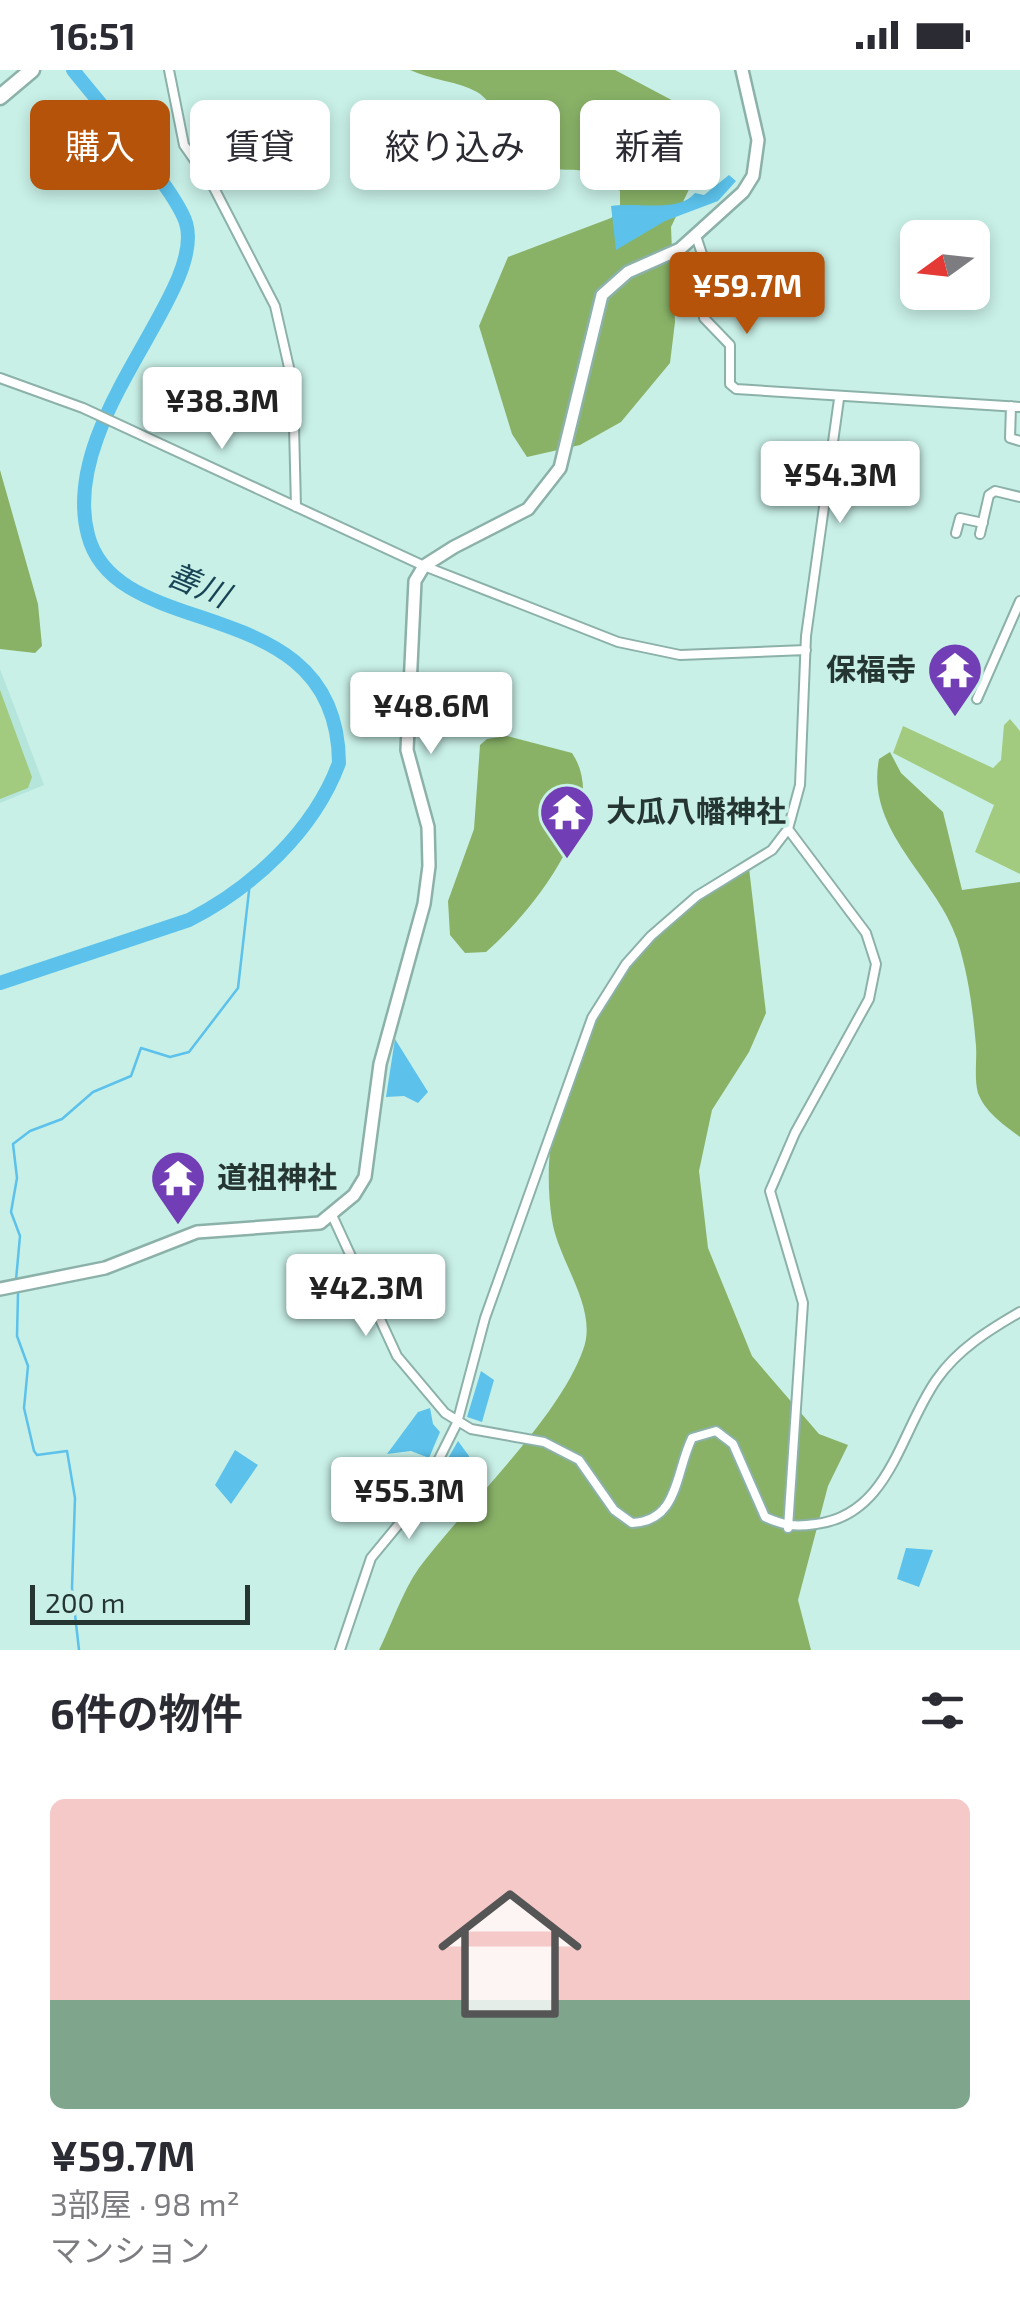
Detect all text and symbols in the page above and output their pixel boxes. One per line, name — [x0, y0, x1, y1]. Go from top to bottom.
text: 16:51 — [50, 12, 136, 58]
chip: 購入 — [30, 100, 170, 190]
chip: 賃貸 — [190, 100, 330, 190]
chip: 絞り込み — [350, 100, 560, 190]
chip: 新着 — [580, 100, 720, 190]
north arrow — [900, 220, 990, 310]
map controls — [900, 220, 990, 310]
pin: ¥59.7M — [666, 252, 828, 337]
text: ¥59.7M — [692, 265, 802, 303]
pin: ¥38.3M — [141, 367, 303, 452]
text: ¥38.3M — [165, 380, 279, 418]
pin: ¥54.3M — [759, 441, 921, 526]
text: ¥54.3M — [783, 454, 897, 492]
water label: 善川 — [162, 553, 238, 614]
temple icon: 保福寺 — [925, 640, 985, 719]
place label: 保福寺 — [826, 650, 916, 686]
pin: ¥48.6M — [350, 672, 512, 757]
text: ¥48.6M — [372, 685, 490, 723]
temple icon: 大瓜八幡神社 — [537, 782, 597, 861]
place label: 大瓜八幡神社 — [606, 792, 786, 828]
temple icon: 道祖神社 — [148, 1148, 208, 1227]
place label: 道祖神社 — [217, 1158, 337, 1194]
pin: ¥42.3M — [285, 1254, 447, 1339]
text: ¥42.3M — [308, 1267, 424, 1305]
pin: ¥55.3M — [328, 1457, 490, 1542]
text: ¥55.3M — [353, 1470, 465, 1508]
scale bar — [30, 1580, 250, 1624]
text: 200 m — [45, 1585, 125, 1619]
icon: filters — [915, 1683, 970, 1738]
text: 6件の物件 — [50, 1687, 243, 1737]
icon: home — [420, 1864, 600, 2044]
text: ¥59.7M — [50, 2129, 195, 2179]
text: 3部屋 · 98 m² — [50, 2184, 240, 2222]
text: マンション — [50, 2230, 210, 2268]

